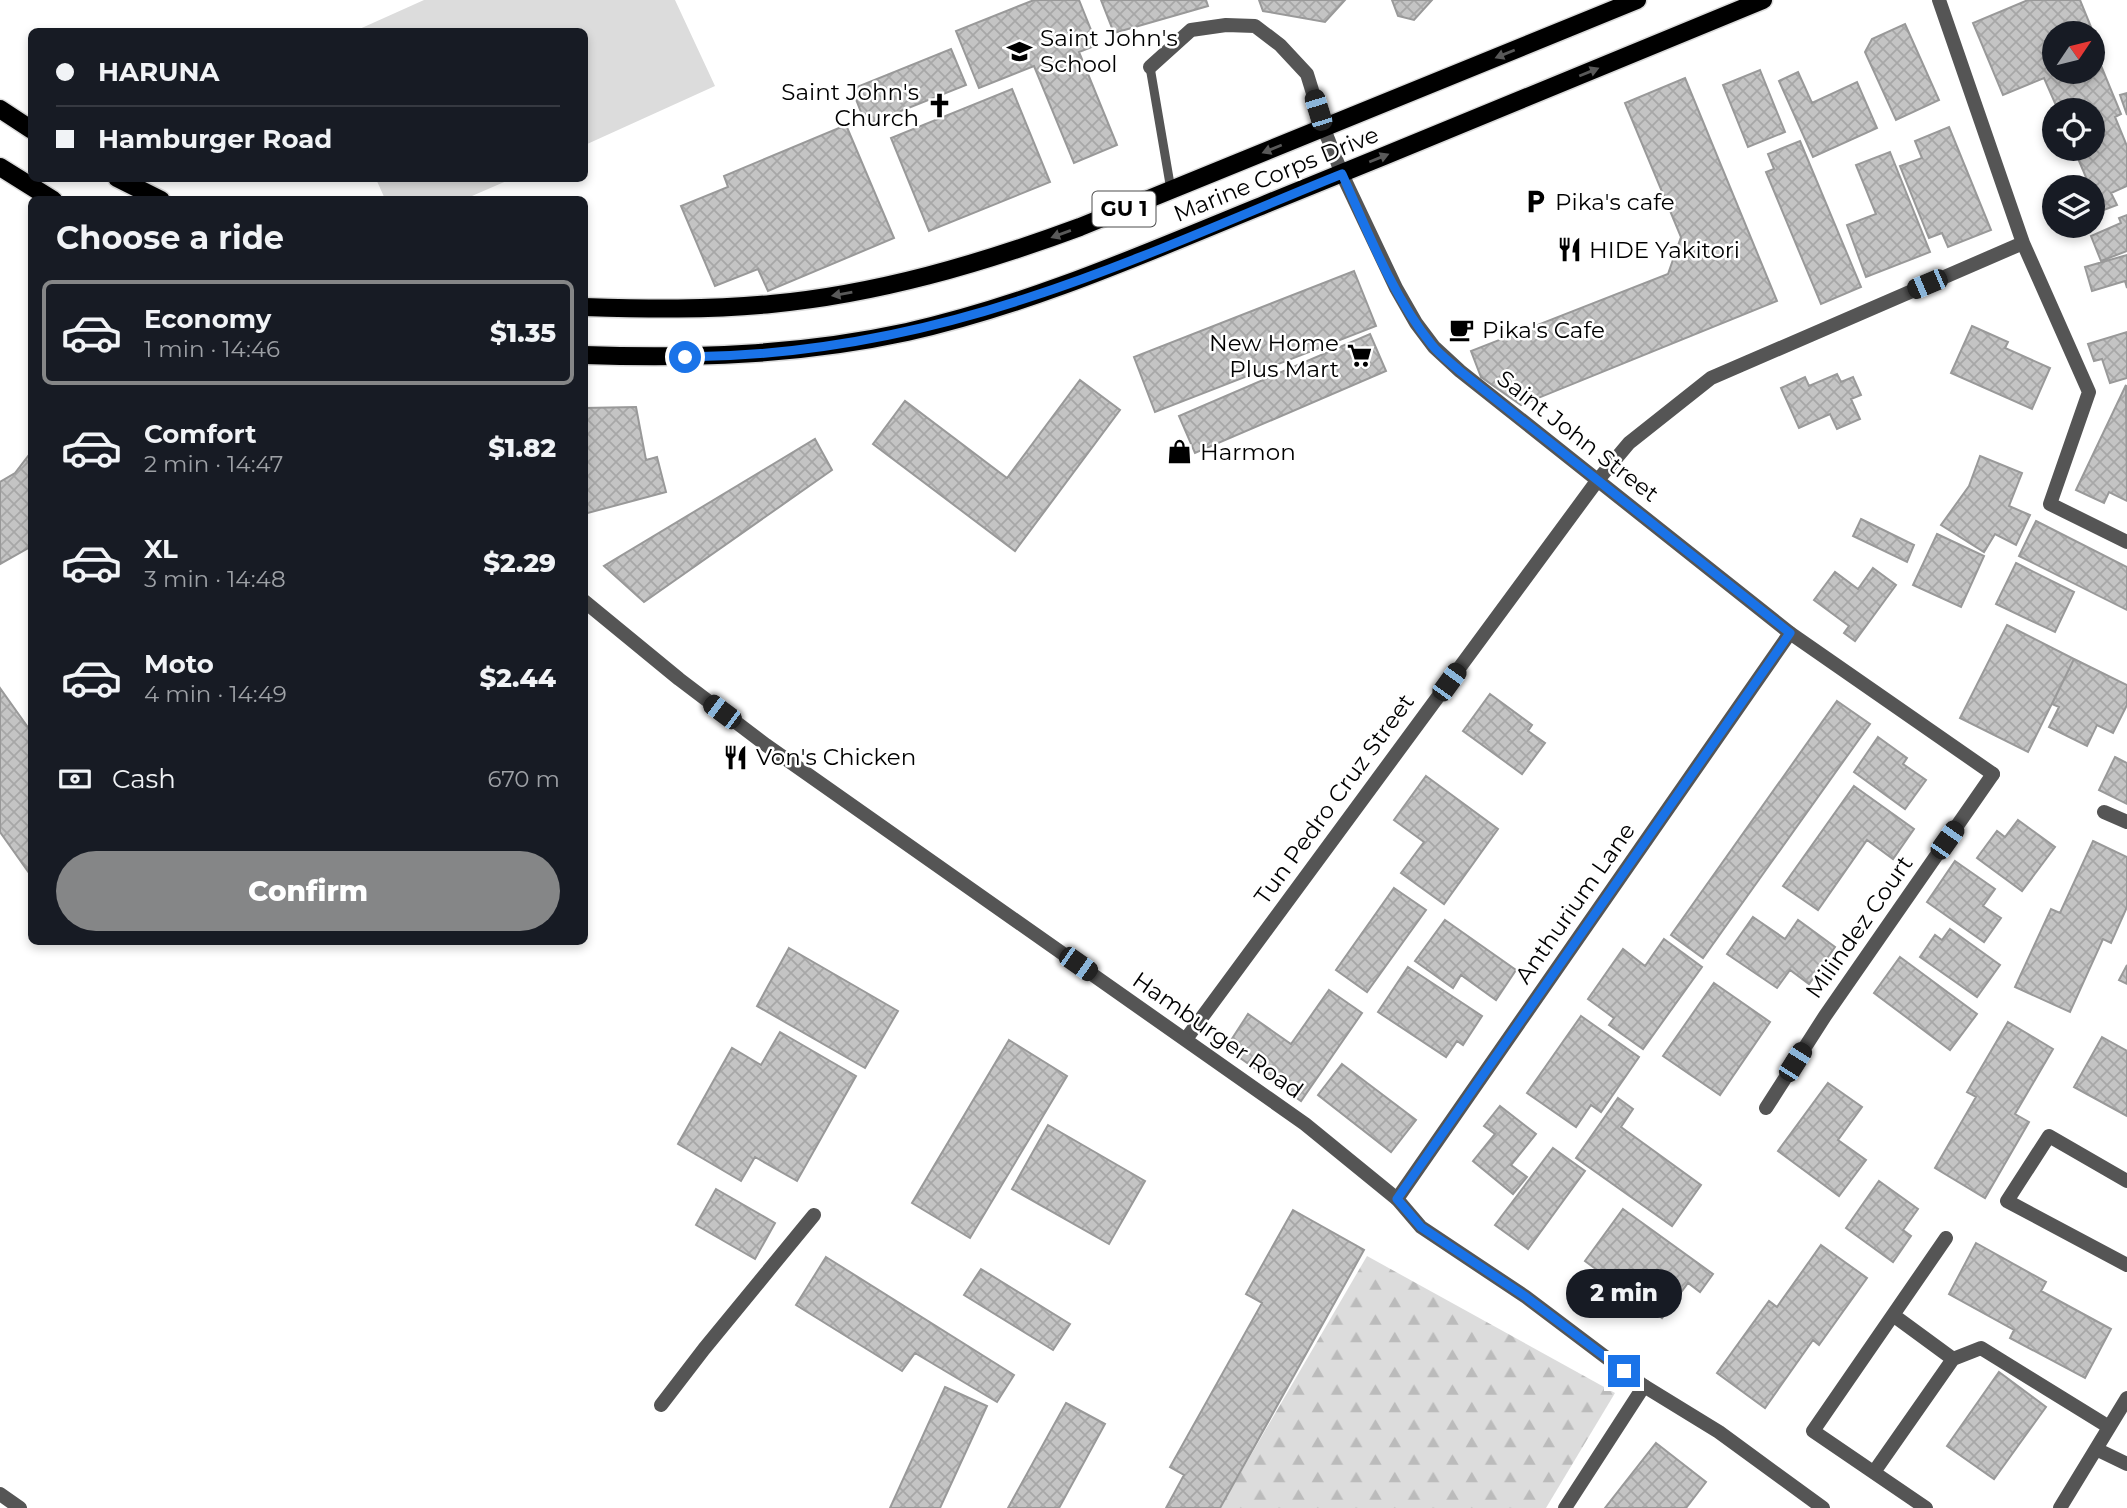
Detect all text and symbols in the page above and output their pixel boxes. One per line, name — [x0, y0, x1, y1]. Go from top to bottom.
north arrow — [2042, 21, 2105, 84]
map controls — [2042, 21, 2105, 238]
place label: Saint John's School — [1040, 24, 1178, 78]
school or university icon: Saint John's School — [1006, 37, 1034, 65]
one-way arrow — [1495, 49, 1516, 60]
text: HARUNA — [98, 56, 219, 88]
one-way arrow — [1579, 66, 1600, 77]
place label: Saint John's Church — [781, 78, 919, 132]
car — [1302, 87, 1335, 133]
church icon: Saint John's Church — [925, 91, 953, 119]
button: locate — [2042, 98, 2105, 161]
street label: Marine Corps Drive — [1169, 120, 1383, 228]
text: Hamburger Road — [98, 123, 332, 155]
one-way arrow — [1262, 144, 1283, 155]
one-way arrow — [1369, 153, 1390, 164]
button: layers — [2042, 175, 2105, 238]
parking icon: Pika's cafe — [1521, 188, 1549, 216]
place label: Pika's cafe — [1555, 188, 1675, 216]
road number: GU 1 — [1092, 192, 1156, 227]
text: Choose a ride — [56, 218, 284, 257]
one-way arrow — [1051, 229, 1072, 240]
restaurant icon: HIDE Yakitori — [1555, 236, 1583, 264]
place label: HIDE Yakitori — [1589, 236, 1740, 264]
car — [1904, 266, 1951, 302]
one-way arrow — [831, 289, 853, 300]
icon: car — [60, 301, 123, 364]
text: Economy — [144, 303, 271, 335]
cafe icon: Pika's Cafe — [1448, 316, 1476, 344]
place label: Pika's Cafe — [1482, 316, 1605, 344]
text: $1.35 — [490, 317, 556, 349]
place label: New Home Plus Mart — [1209, 329, 1339, 383]
text: 1 min · 14:46 — [144, 335, 280, 363]
route start — [669, 341, 701, 373]
supermarket icon: New Home Plus Mart — [1345, 342, 1373, 370]
street label: Saint John Street — [1492, 364, 1664, 508]
icon: car — [60, 416, 123, 479]
text: Comfort — [144, 418, 256, 450]
text: $1.82 — [488, 432, 556, 464]
shop icon: Harmon — [1166, 438, 1194, 466]
place label: Harmon — [1200, 438, 1296, 466]
text: 2 min · 14:47 — [144, 450, 283, 478]
icon: car — [60, 531, 123, 594]
text: XL — [144, 533, 178, 565]
text: $2.29 — [483, 547, 556, 579]
text: 3 min · 14:48 — [144, 565, 286, 593]
icon: car — [60, 646, 123, 709]
text: Moto — [144, 648, 214, 680]
car — [1429, 659, 1470, 705]
text: $2.44 — [479, 662, 556, 694]
text: 4 min · 14:49 — [144, 680, 287, 708]
street label: Tun Pedro Cruz Street — [1248, 688, 1420, 910]
car — [699, 691, 746, 733]
restaurant icon: Von's Chicken — [722, 743, 750, 771]
place label: Von's Chicken — [756, 743, 916, 771]
icon: cash — [56, 760, 94, 798]
text: Cash — [112, 763, 176, 795]
text: 670 m — [487, 765, 560, 793]
street label: Anthurium Lane — [1509, 817, 1641, 989]
car — [1927, 817, 1968, 863]
street label: Milindez Court — [1799, 850, 1919, 1004]
button: Confirm — [56, 851, 560, 931]
car — [1055, 943, 1102, 985]
street label: Hamburger Road — [1127, 966, 1309, 1104]
car — [1775, 1039, 1816, 1085]
callout: 2 min — [1566, 1270, 1682, 1318]
text: 2 min — [1590, 1279, 1658, 1307]
route end — [1608, 1355, 1640, 1387]

